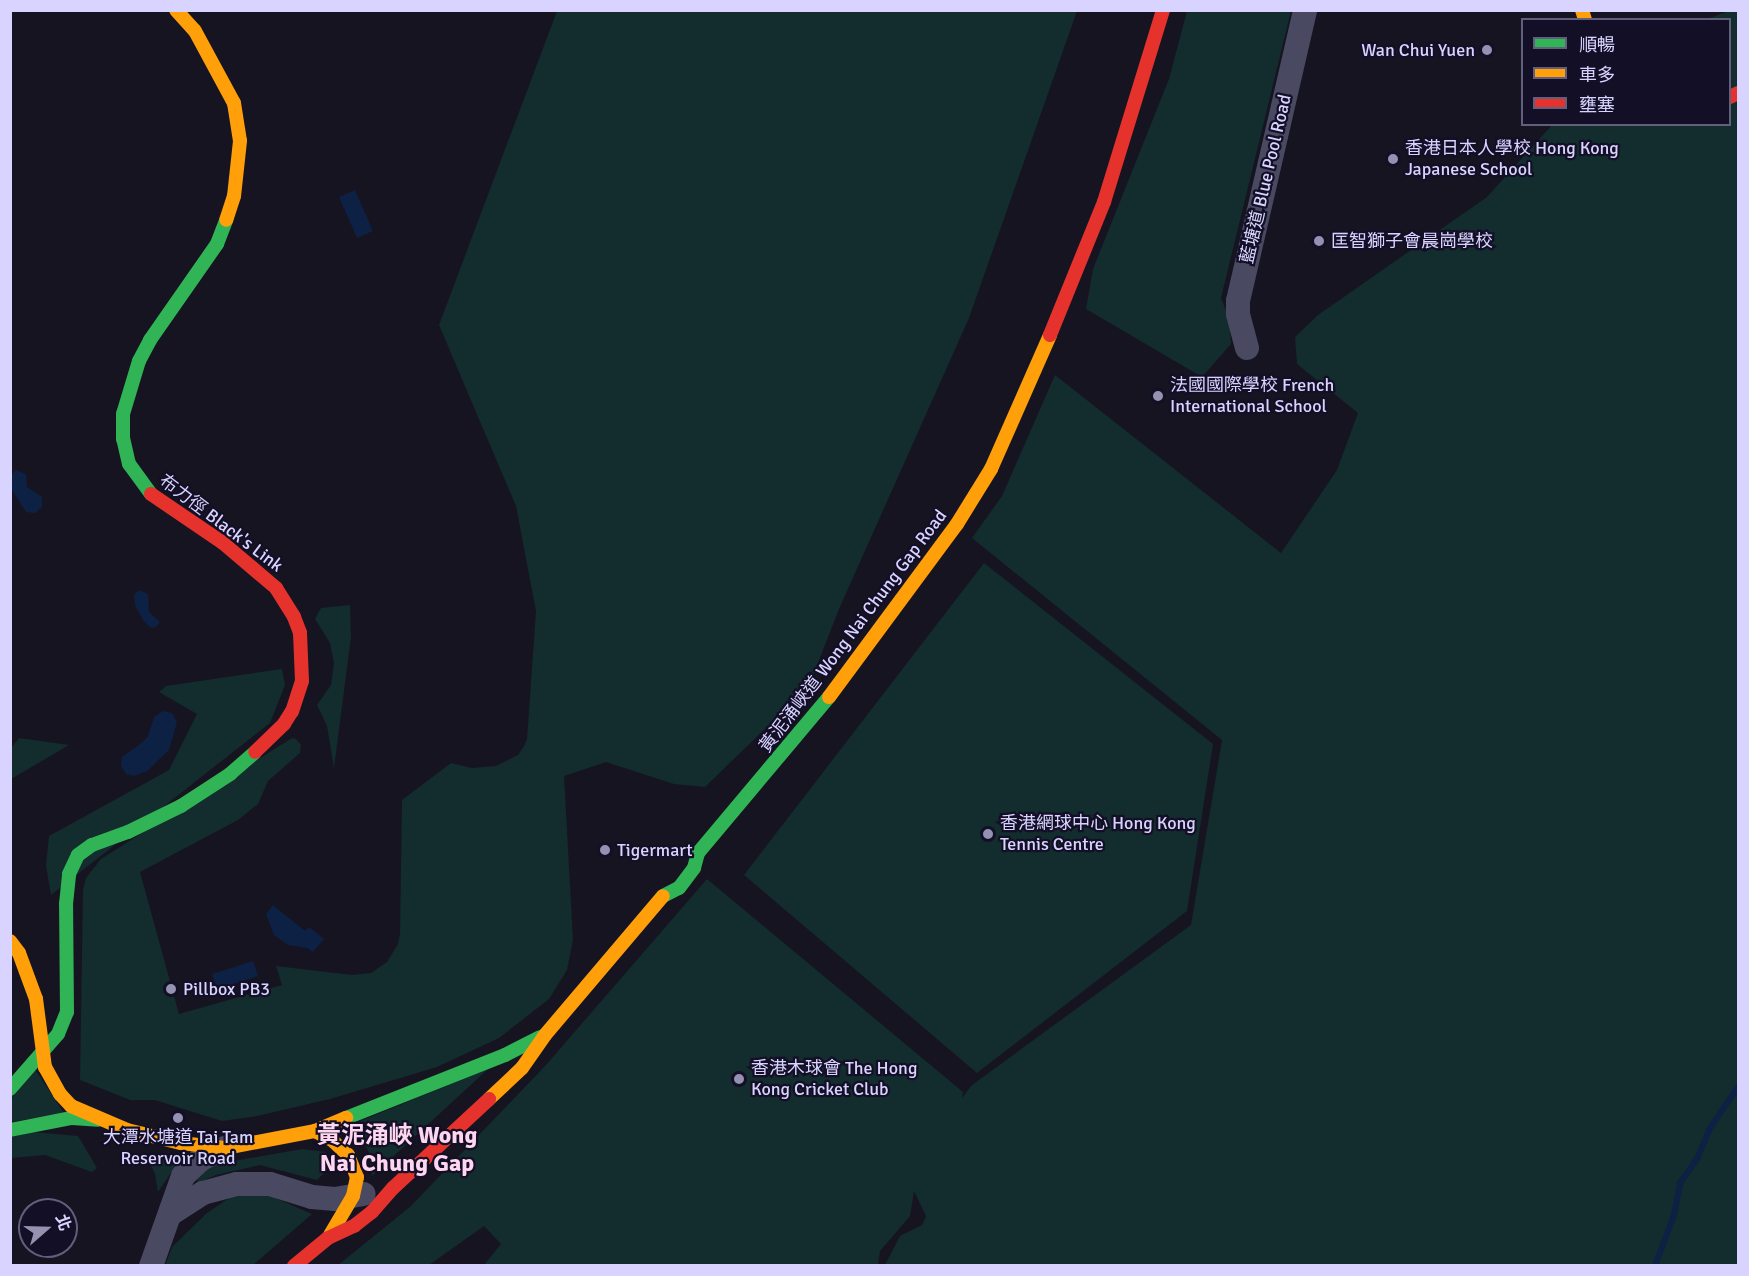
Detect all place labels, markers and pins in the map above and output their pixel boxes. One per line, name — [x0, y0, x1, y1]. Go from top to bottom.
place label: Wan Chui Yuen — [1361, 39, 1475, 61]
marker: Wan Chui Yuen — [1480, 43, 1494, 57]
place label: 香港日本人學校 Hong Kong Japanese School — [1405, 138, 1619, 180]
marker: 香港日本人學校 Hong Kong Japanese School — [1386, 152, 1400, 166]
place label: 匡智獅子會晨崗學校 — [1331, 230, 1493, 252]
marker: 匡智獅子會晨崗學校 — [1312, 234, 1326, 248]
place label: 法國國際學校 French International School — [1170, 375, 1334, 418]
marker: 法國國際學校 French International School — [1151, 389, 1165, 403]
place label: 香港網球中心 Hong Kong Tennis Centre — [1000, 813, 1196, 856]
marker: 香港網球中心 Hong Kong Tennis Centre — [981, 827, 995, 841]
place label: Tigermart — [617, 839, 693, 861]
marker: Tigermart — [598, 843, 612, 857]
place label: Pillbox PB3 — [183, 978, 270, 1000]
marker: Pillbox PB3 — [164, 982, 178, 996]
place label: 香港木球會 The Hong Kong Cricket Club — [751, 1058, 917, 1100]
marker: 香港木球會 The Hong Kong Cricket Club — [732, 1072, 746, 1086]
marker: 大潭水塘道 Tai Tam Reservoir Road — [171, 1111, 185, 1125]
place label: 大潭水塘道 Tai Tam Reservoir Road — [103, 1127, 253, 1170]

